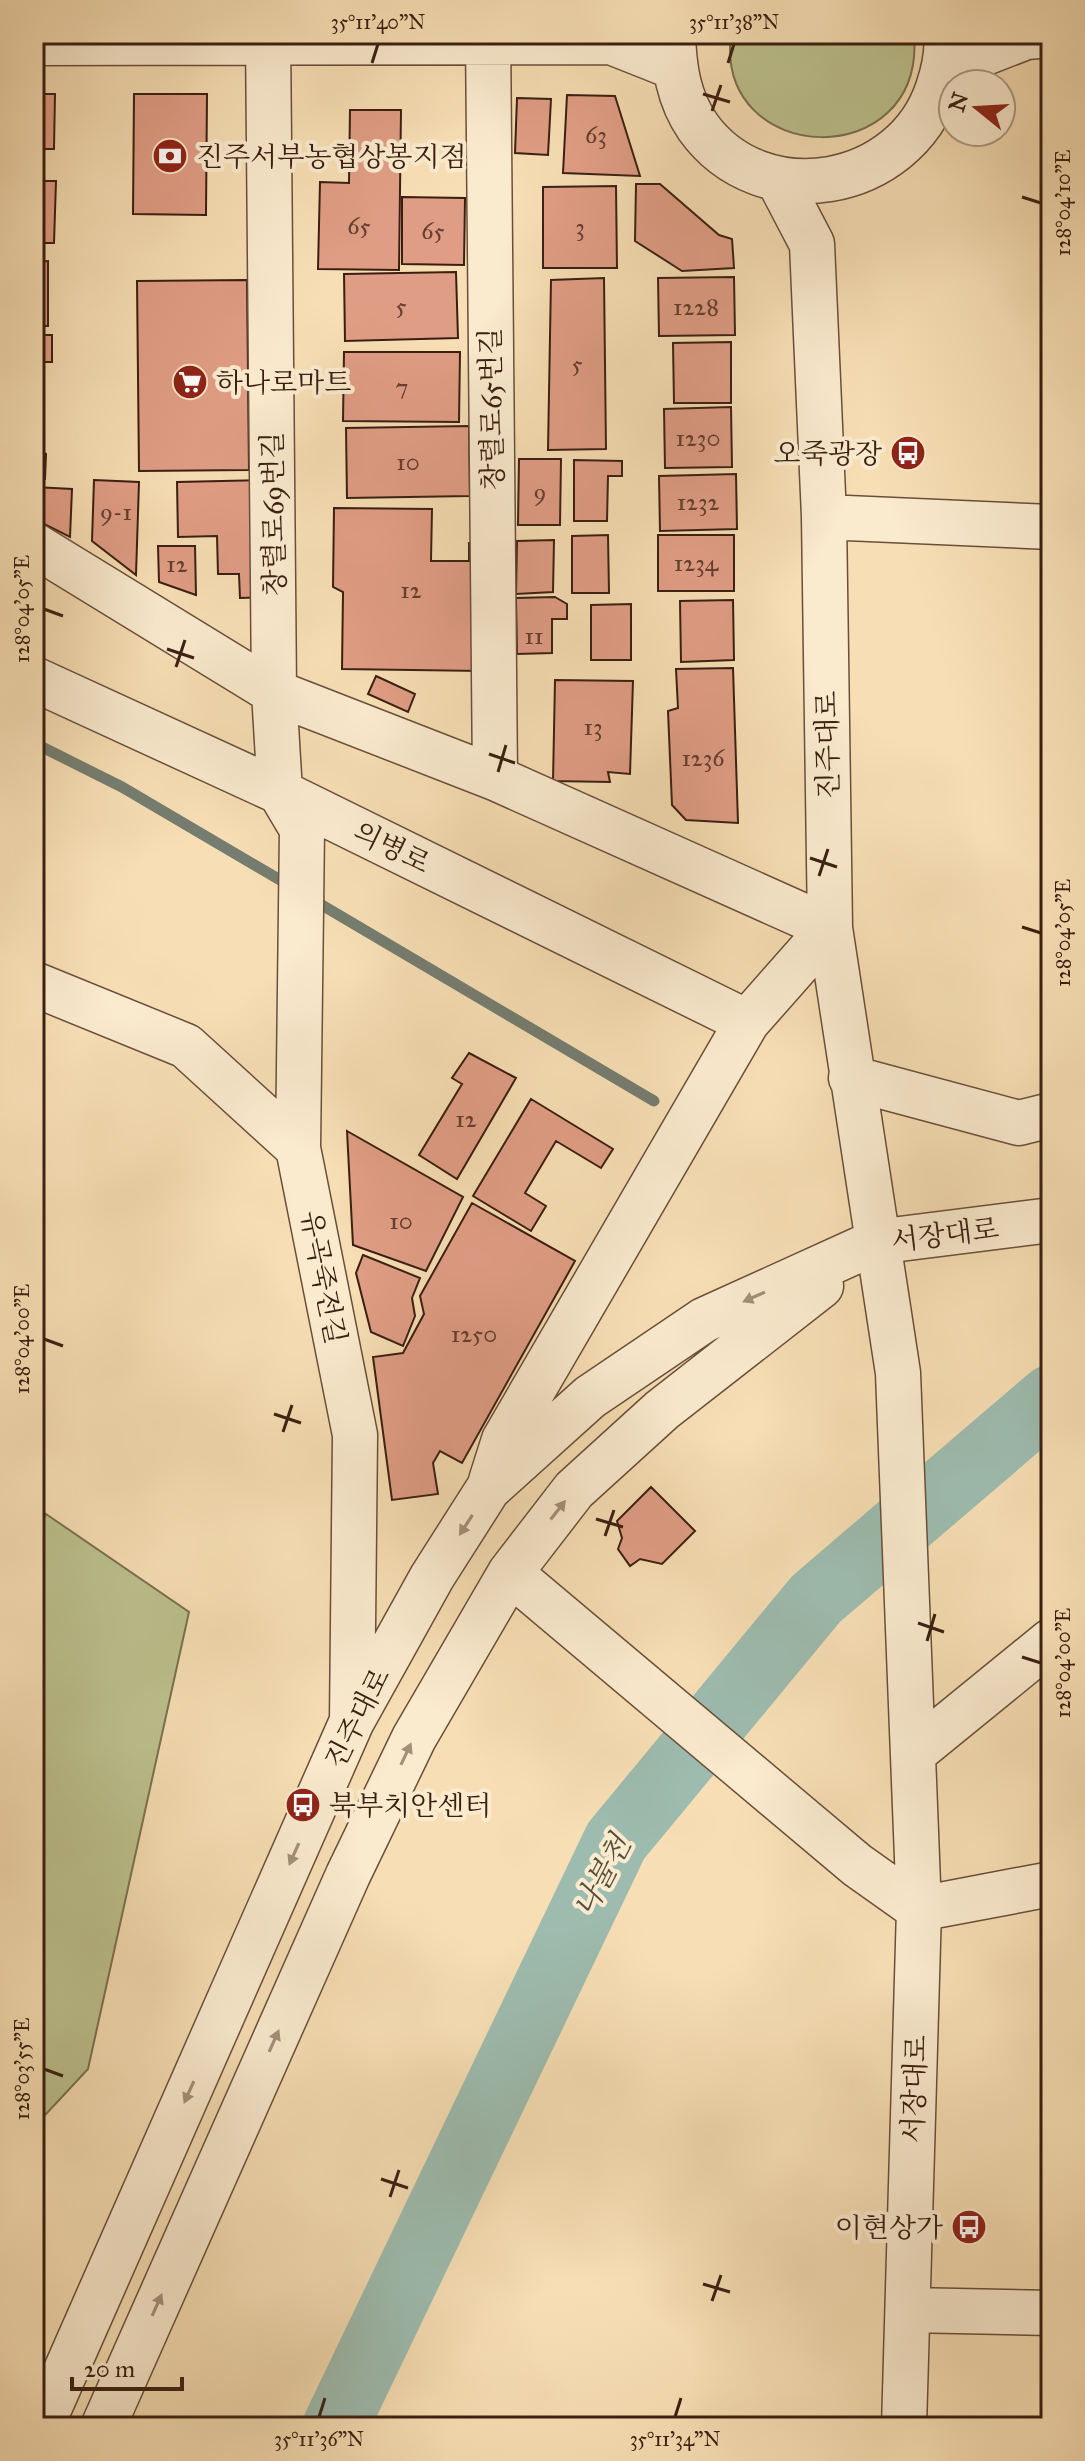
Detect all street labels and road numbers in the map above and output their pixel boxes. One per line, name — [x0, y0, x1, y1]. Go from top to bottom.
street label: 창렬로65번길 — [473, 327, 510, 491]
street label: 창렬로69번길 — [255, 431, 292, 597]
street label: 진주대로 — [809, 691, 846, 799]
street label: 의병로 — [348, 814, 436, 881]
street label: 유곡죽전길 — [293, 1207, 354, 1347]
street label: 서장대로 — [889, 1211, 1001, 1258]
street label: 진주대로 — [317, 1662, 398, 1774]
street label: 서장대로 — [895, 2034, 934, 2144]

